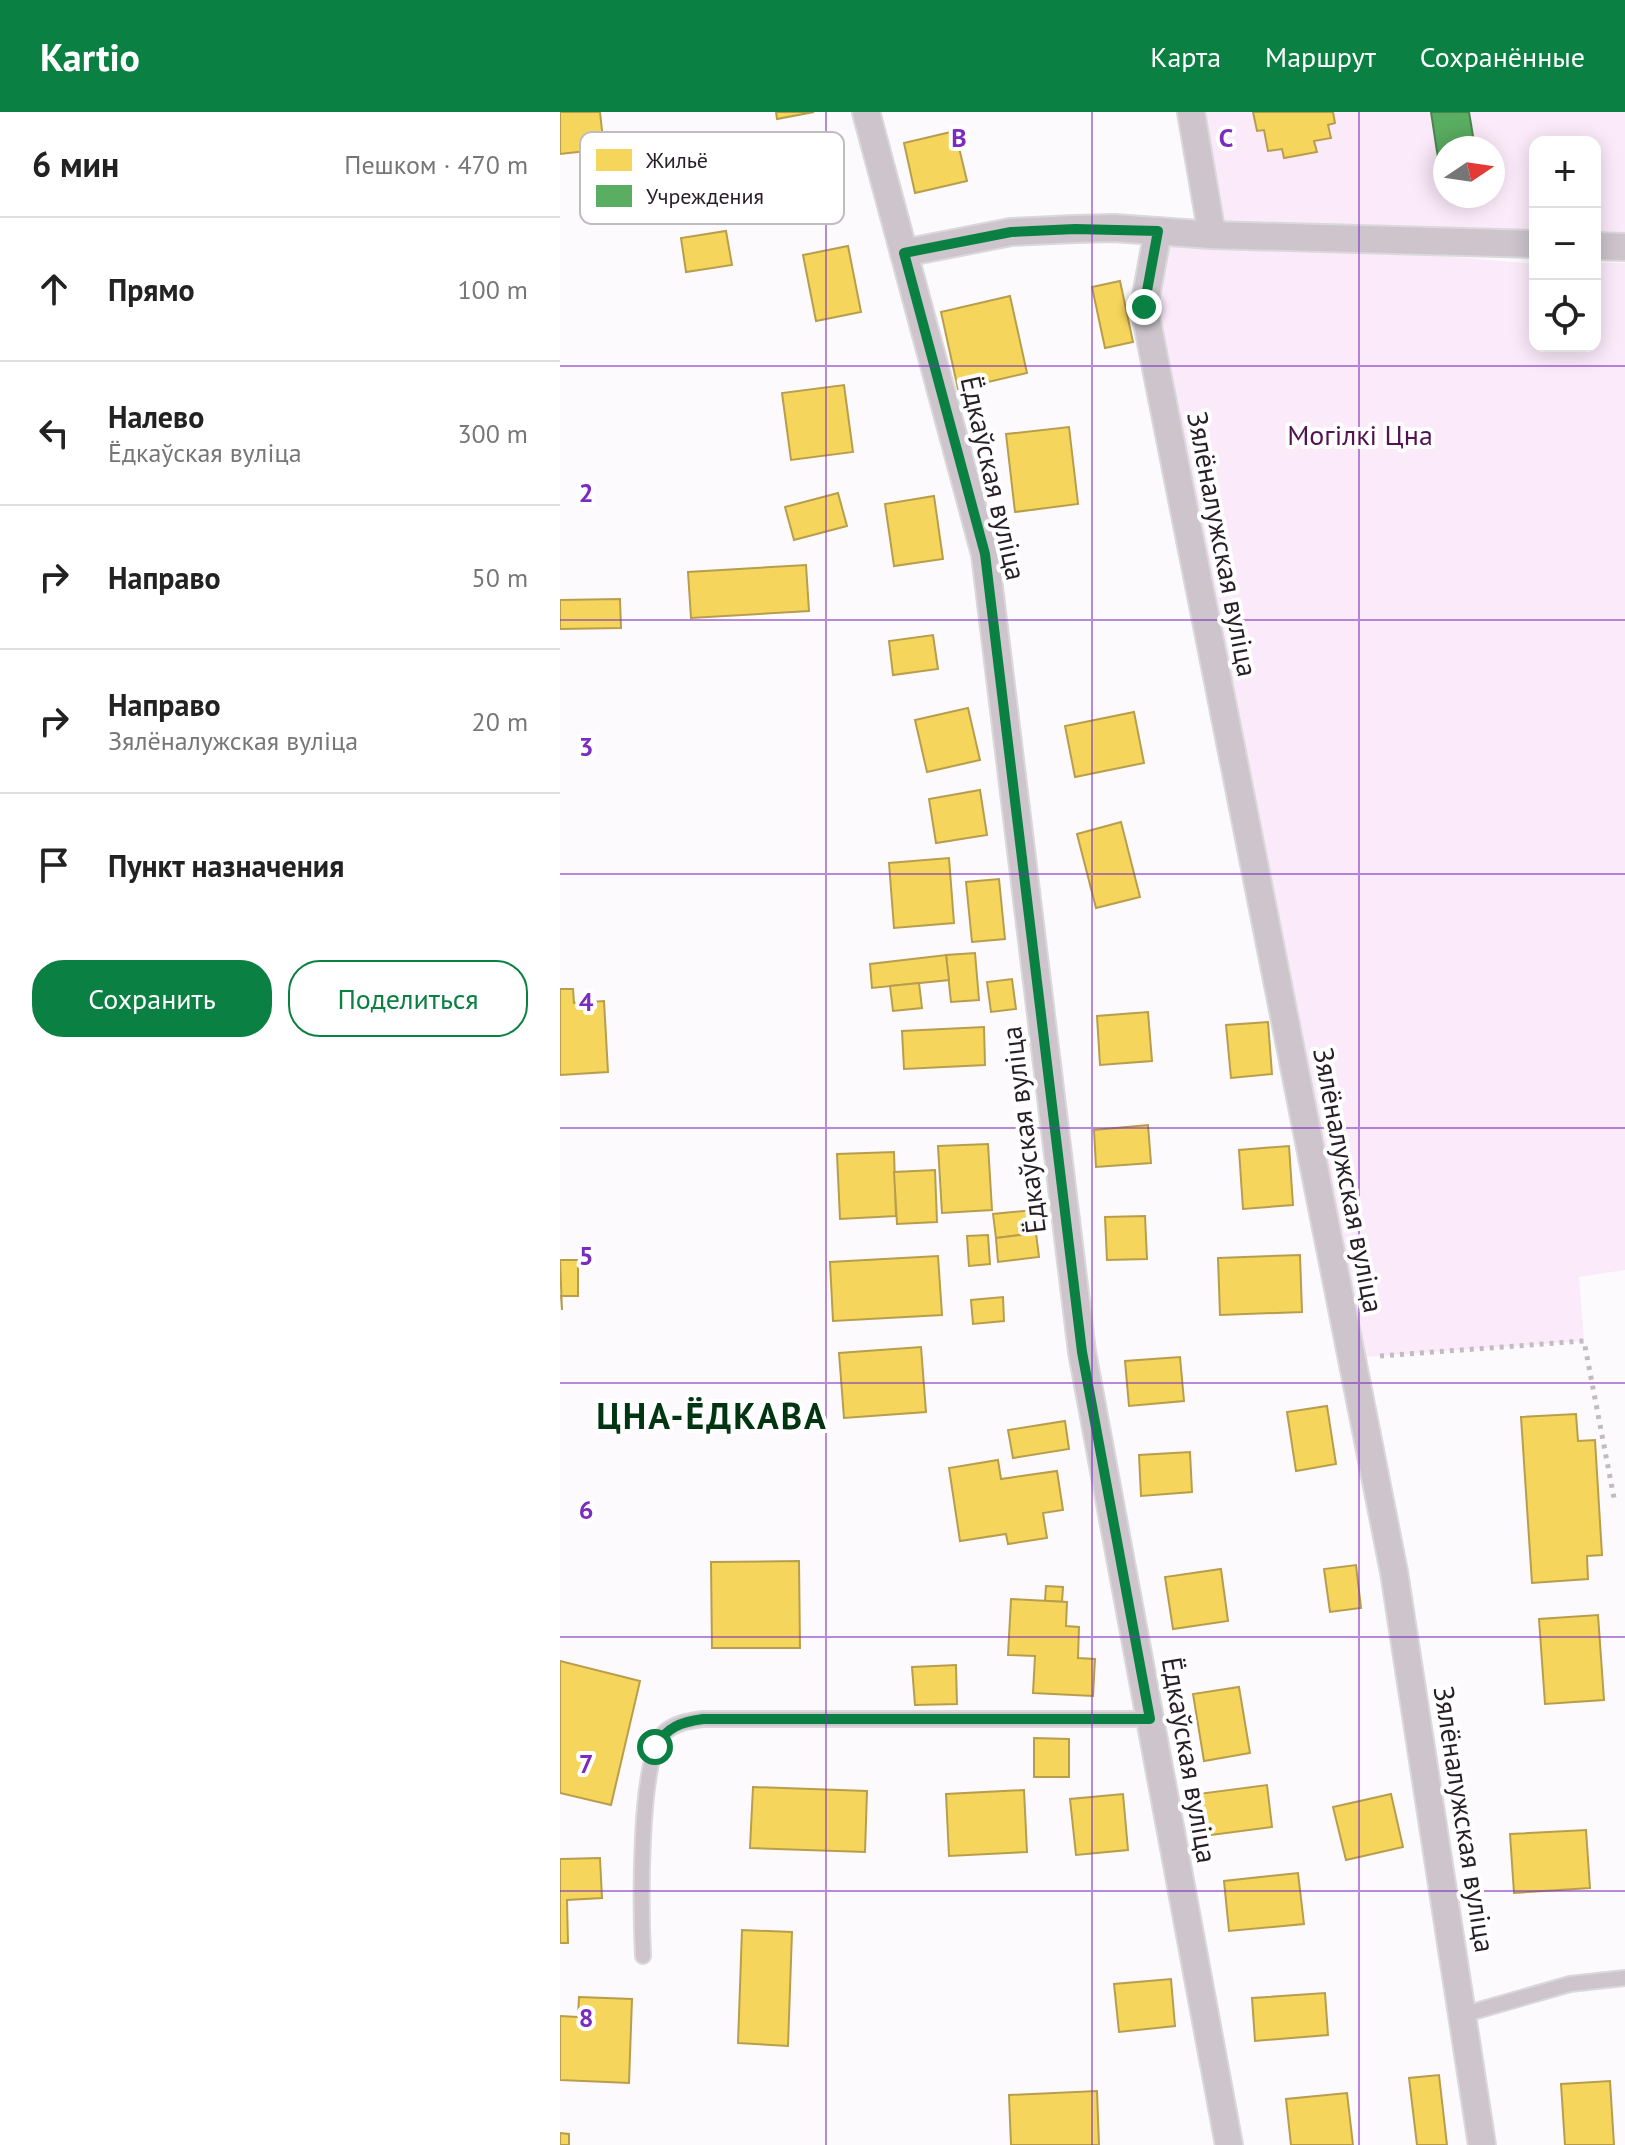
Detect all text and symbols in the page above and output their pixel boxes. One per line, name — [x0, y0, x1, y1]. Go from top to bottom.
text: Kartio — [40, 32, 140, 81]
text: Карта — [1150, 38, 1221, 75]
text: Маршрут — [1265, 38, 1376, 75]
text: Сохранённые — [1420, 38, 1585, 75]
text: B — [951, 121, 967, 154]
text: C — [1219, 121, 1233, 154]
legend — [580, 132, 844, 224]
north arrow — [1433, 136, 1505, 208]
map controls — [1529, 136, 1601, 352]
button: + — [1529, 136, 1601, 208]
text: 6 мин — [32, 142, 119, 186]
text: Жильё — [645, 146, 708, 174]
text: Пешком · 470 m — [344, 148, 528, 181]
text: Учреждения — [646, 182, 764, 210]
button: − — [1529, 208, 1601, 280]
icon: ahead — [32, 267, 76, 311]
text: Прямо — [108, 270, 195, 309]
text: 100 m — [457, 273, 528, 306]
button: locate — [1529, 280, 1601, 352]
route end — [1126, 289, 1162, 325]
street label: Ёдкаўская вуліца — [953, 372, 1035, 584]
text: Налево — [108, 397, 204, 436]
street label: Зялёналужская вуліца — [1179, 408, 1267, 680]
icon: left — [32, 411, 76, 455]
park label: Могілкі Цна — [1287, 416, 1433, 453]
text: 300 m — [457, 417, 528, 450]
text: Ёдкаўская вуліца — [108, 436, 302, 469]
text: 2 — [579, 476, 593, 509]
icon: right — [32, 555, 76, 599]
text: Направо — [108, 558, 221, 597]
text: 50 m — [472, 561, 528, 594]
text: Направо — [108, 685, 221, 724]
icon: right — [32, 699, 76, 743]
text: 20 m — [472, 705, 528, 738]
text: Зялёналужская вуліца — [108, 724, 358, 757]
text: 3 — [579, 730, 593, 763]
icon: arrive — [32, 843, 76, 887]
text: Пункт назначения — [108, 846, 344, 885]
button: Сохранить — [32, 960, 272, 1037]
button: Поделиться — [288, 960, 528, 1037]
text: 4 — [579, 985, 594, 1018]
street label: Ёдкаўская вуліца — [992, 1024, 1054, 1236]
street label: Зялёналужская вуліца — [1305, 1044, 1393, 1316]
text: 5 — [579, 1239, 593, 1272]
district label: ЦНА-ЁДКАВА — [596, 1392, 828, 1439]
text: 6 — [579, 1493, 593, 1526]
street label: Ёдкаўская вуліца — [1154, 1654, 1226, 1866]
street label: Зялёналужская вуліца — [1426, 1683, 1504, 1955]
route start — [637, 1729, 673, 1765]
text: 7 — [579, 1747, 593, 1780]
text: 8 — [579, 2001, 593, 2034]

